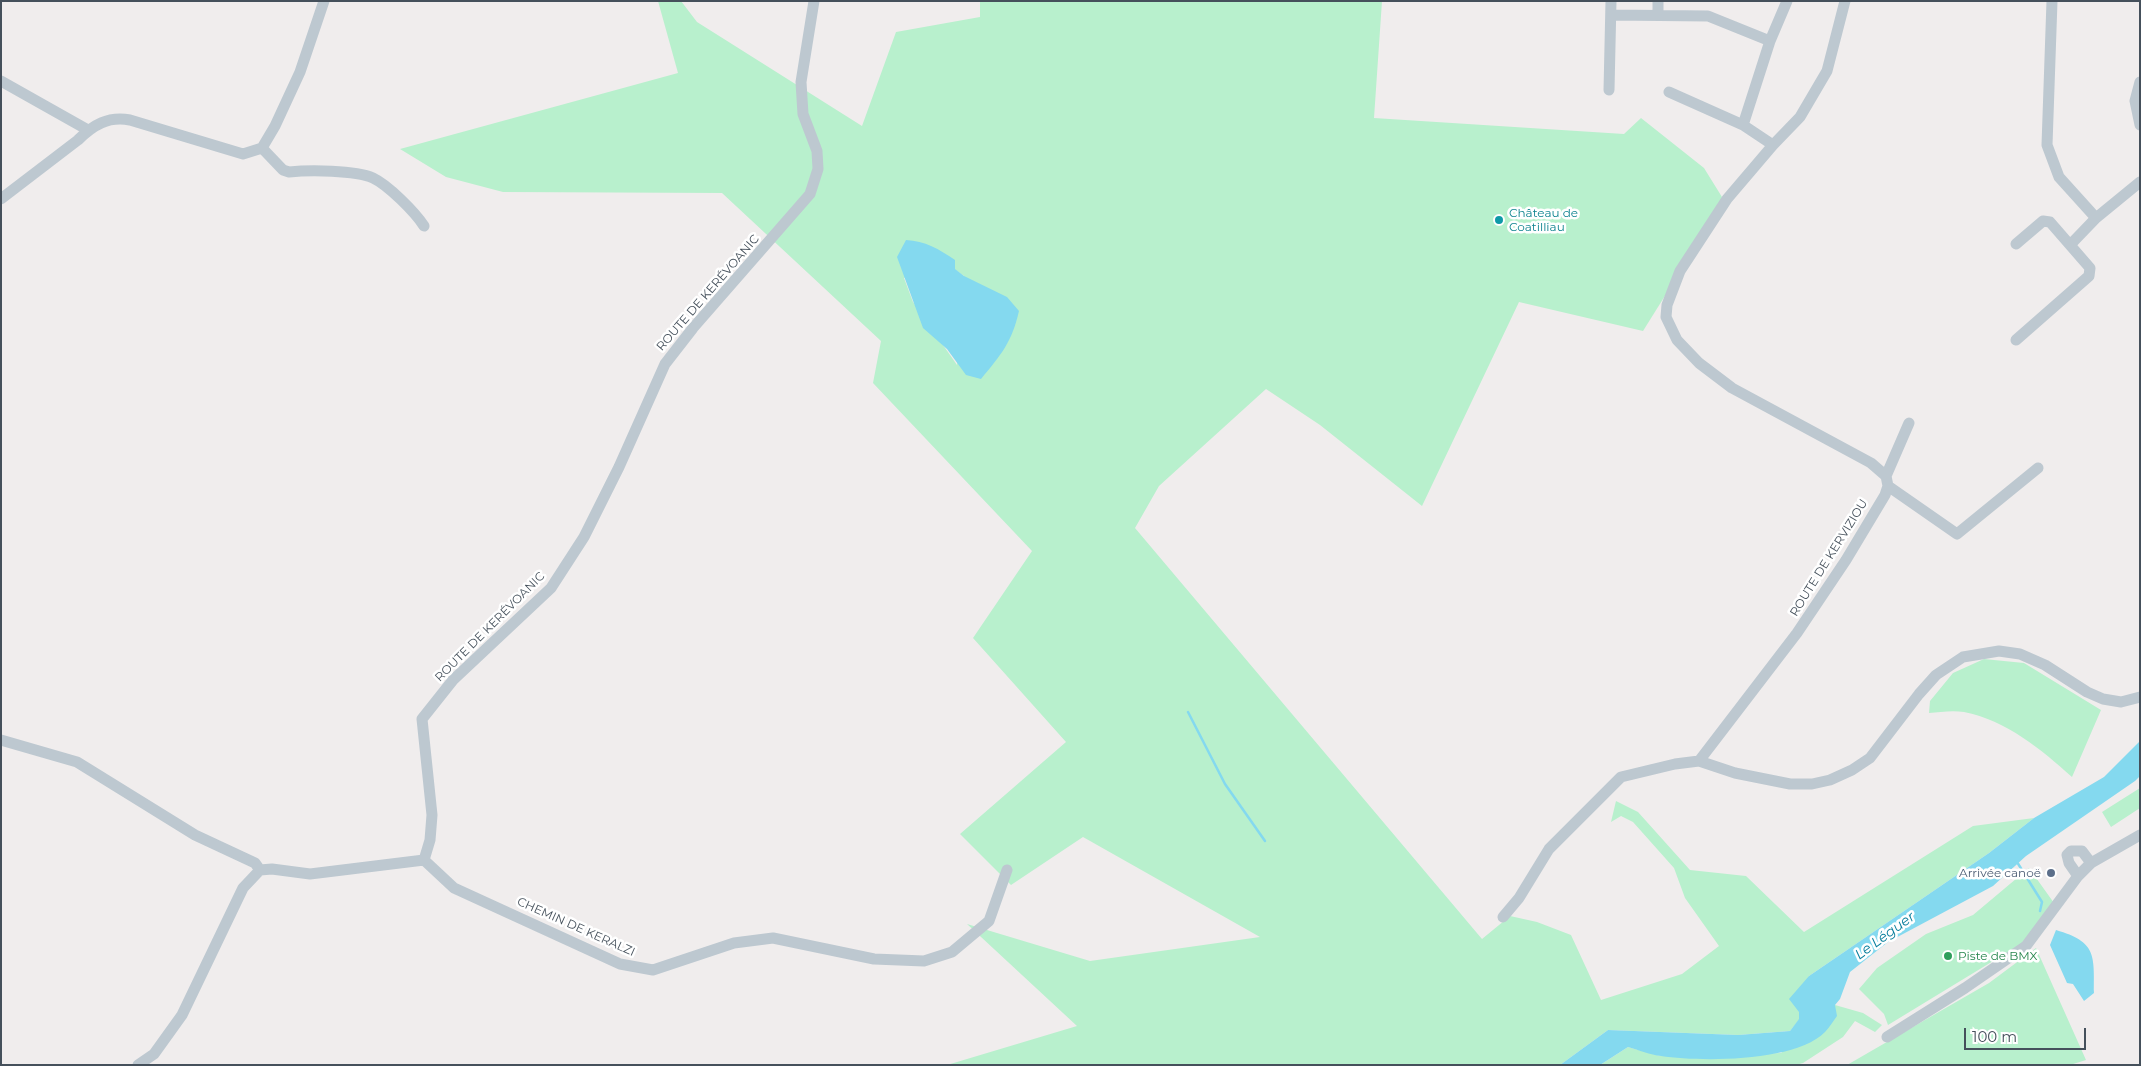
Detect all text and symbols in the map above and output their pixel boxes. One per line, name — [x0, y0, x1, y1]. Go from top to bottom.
place label: Château de Coatilliau — [1509, 206, 1578, 234]
marker: Château de Coatilliau — [1493, 214, 1505, 226]
street label: ROUTE DE KERÉVOANIC — [654, 232, 762, 354]
street label: ROUTE DE KERVIZIOU — [1787, 497, 1871, 619]
street label: ROUTE DE KERÉVOANIC — [432, 569, 548, 685]
place label: Arrivée canoë — [1959, 866, 2041, 880]
marker: Arrivée canoë — [2045, 867, 2057, 879]
street label: CHEMIN DE KERALZI — [515, 894, 637, 960]
water label: Le Léguer — [1852, 909, 1918, 963]
place label: Piste de BMX — [1958, 949, 2037, 963]
marker: Piste de BMX — [1942, 950, 1954, 962]
scale bar — [1966, 1018, 2088, 1050]
text: 100 m — [1972, 1027, 2017, 1046]

